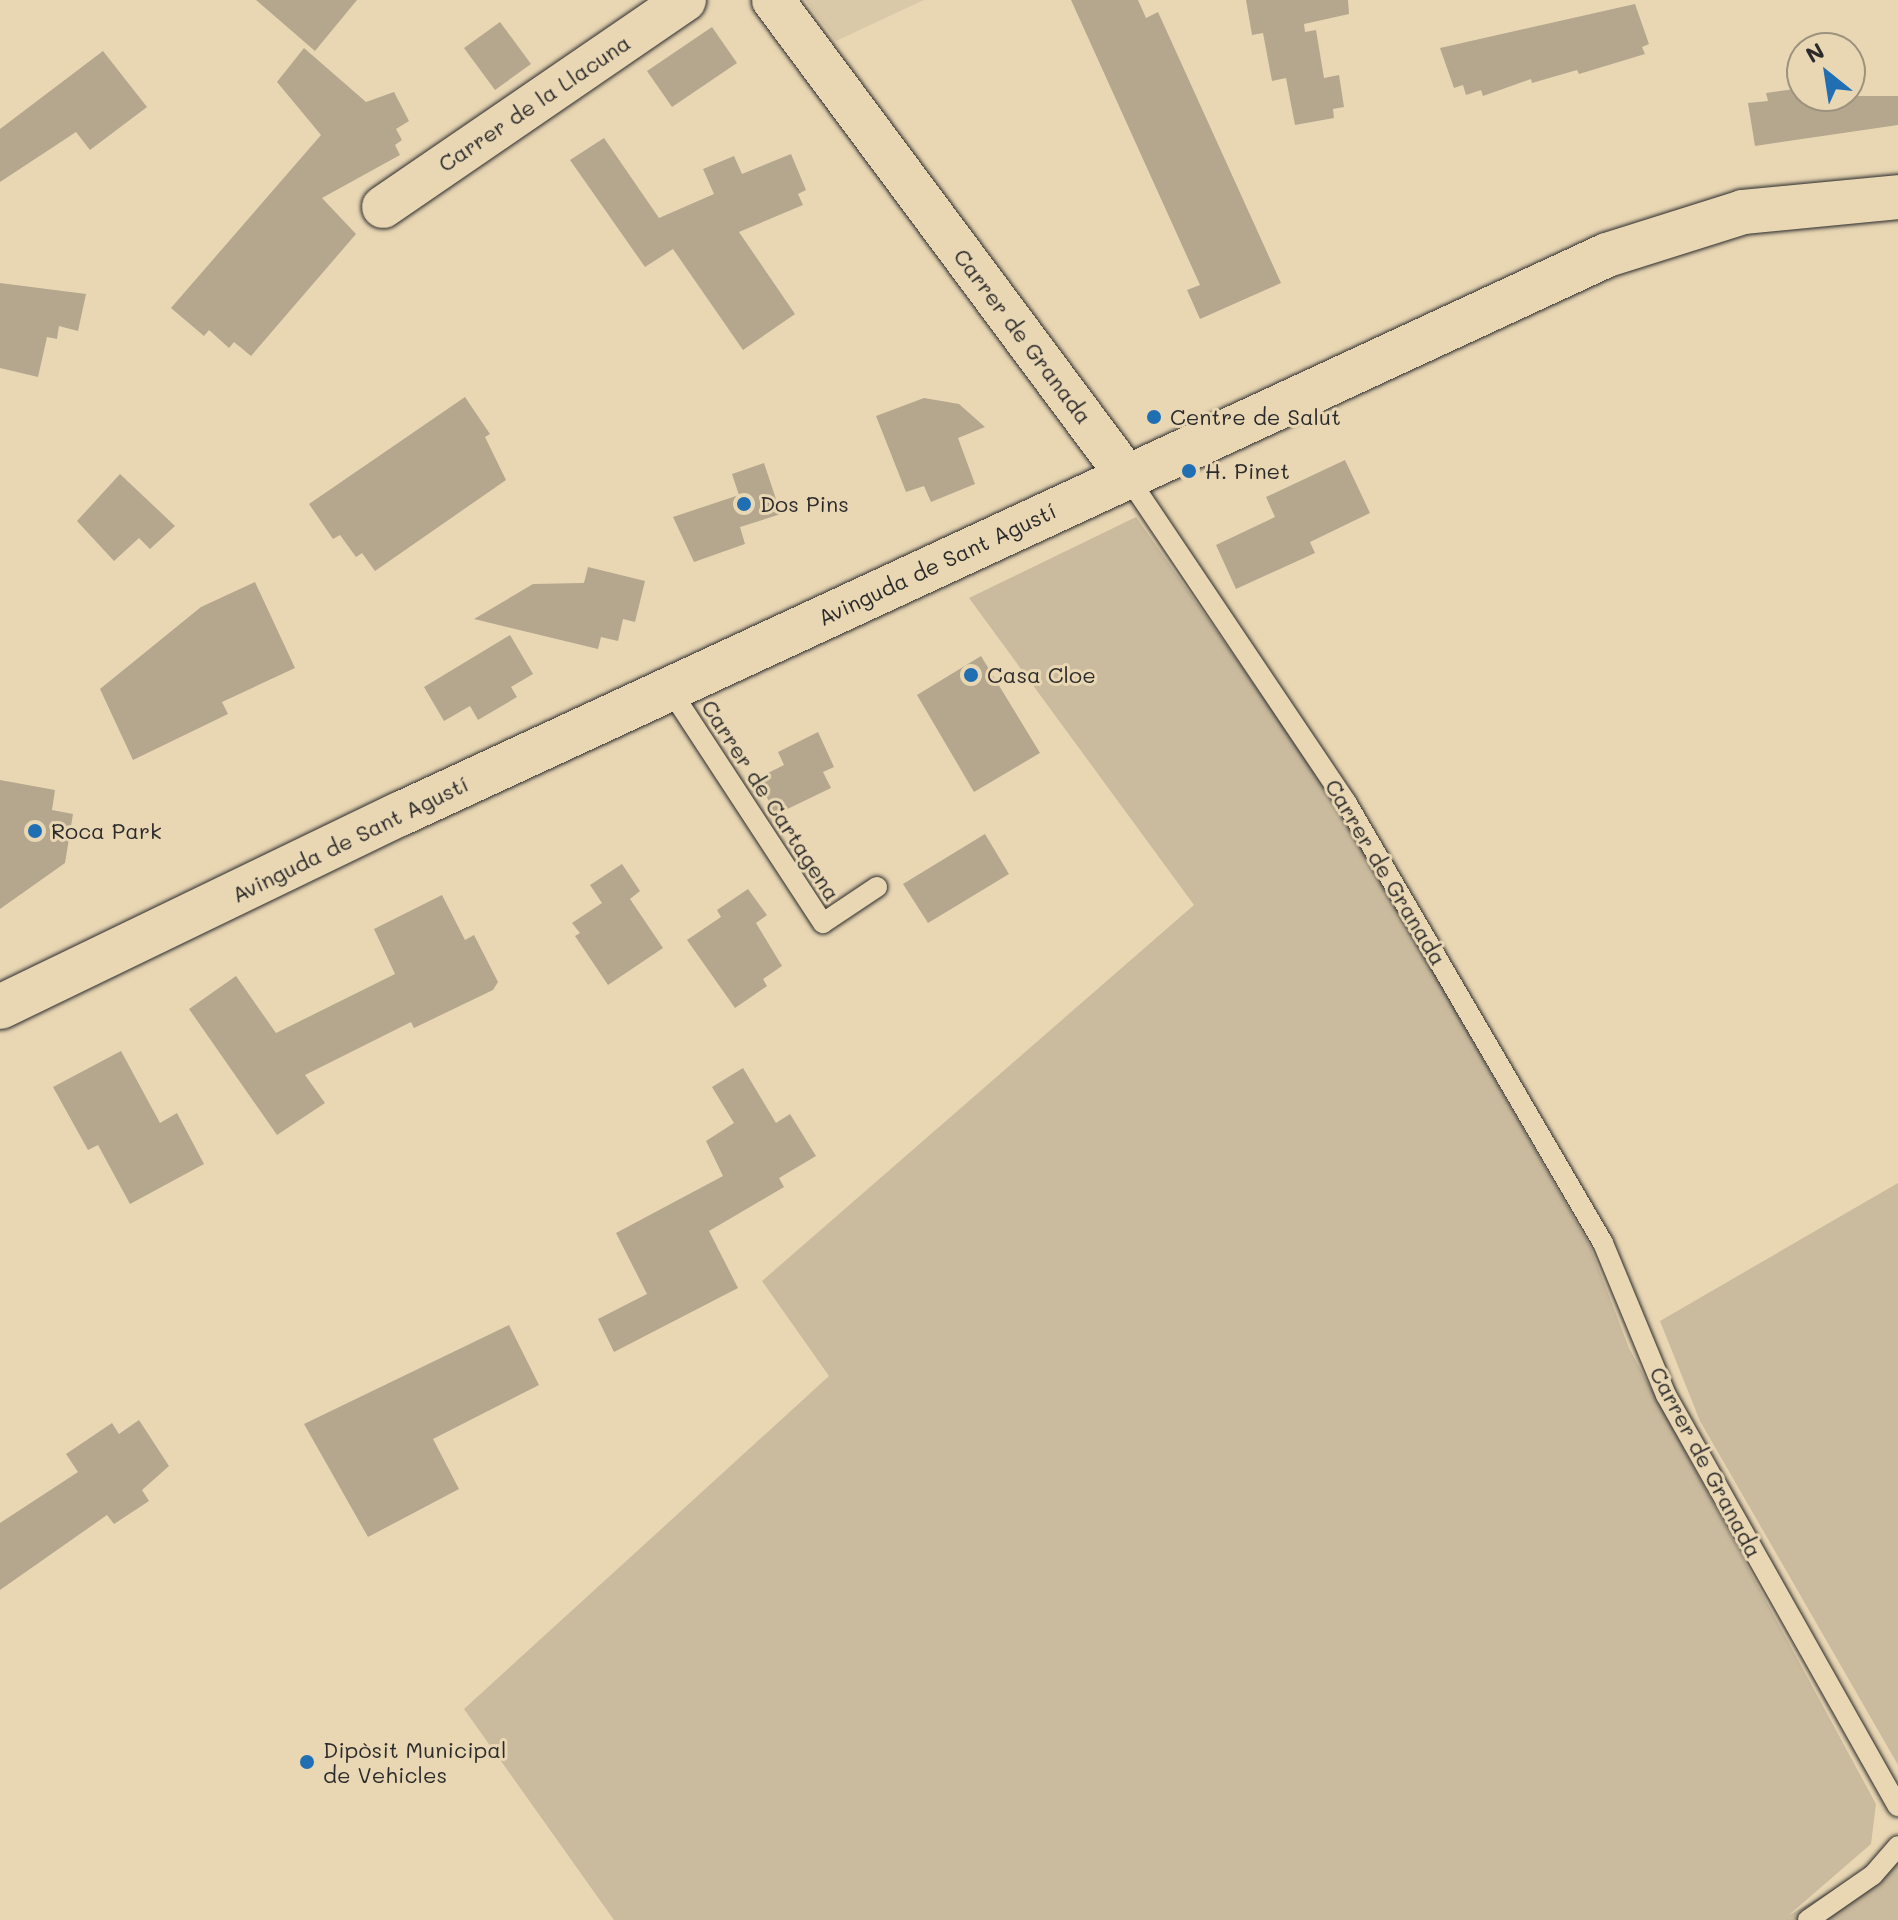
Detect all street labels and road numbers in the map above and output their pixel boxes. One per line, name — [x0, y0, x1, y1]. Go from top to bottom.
street label: Carrer de la Llacuna — [433, 29, 635, 177]
street label: Carrer de Granada — [949, 243, 1097, 429]
street label: Avinguda de Sant Agustí — [814, 497, 1060, 631]
street label: Carrer de Cartagena — [696, 695, 846, 905]
street label: Avinguda de Sant Agustí — [227, 770, 473, 908]
street label: Carrer de Granada — [1320, 774, 1452, 970]
street label: Carrer de Granada — [1644, 1362, 1768, 1562]

